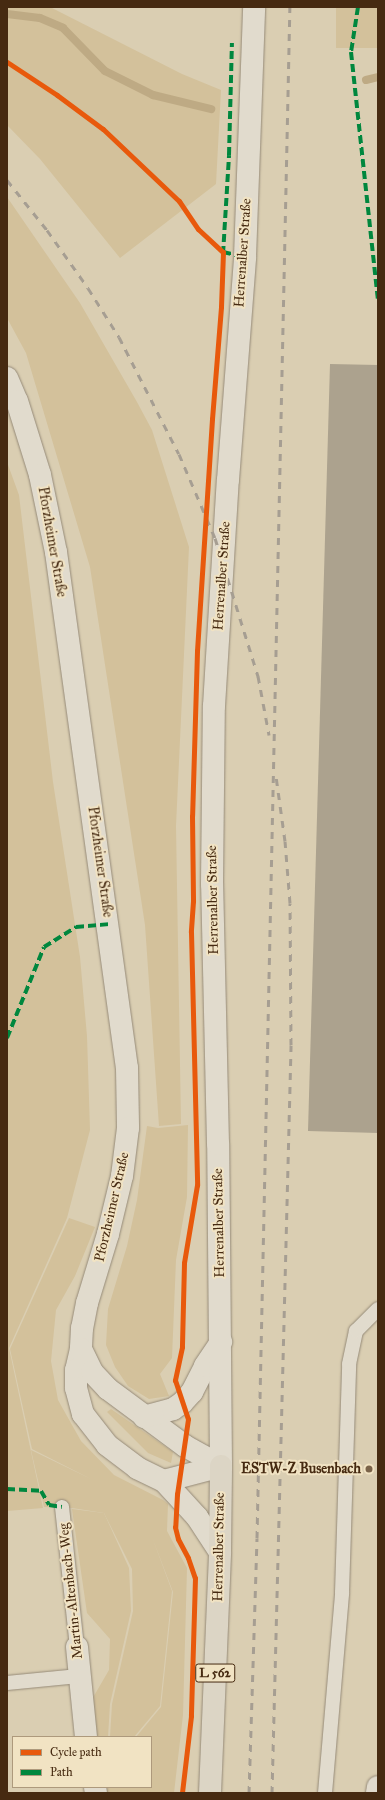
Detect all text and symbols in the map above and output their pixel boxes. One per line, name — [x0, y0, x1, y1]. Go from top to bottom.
street label: Herrenalber Straße — [231, 198, 255, 308]
street label: Pforzheimer Straße — [34, 485, 70, 599]
street label: Herrenalber Straße — [210, 521, 234, 631]
street label: Pforzheimer Straße — [84, 805, 116, 919]
street label: Herrenalber Straße — [204, 845, 222, 955]
street label: Pforzheimer Straße — [91, 1151, 133, 1263]
street label: Herrenalber Straße — [210, 1168, 228, 1278]
place label: ESTW-Z Busenbach — [241, 1461, 361, 1477]
marker: ESTW-Z Busenbach — [364, 1464, 374, 1474]
street label: Herrenalber Straße — [210, 1492, 228, 1602]
street label: Martin-Altenbach-Weg — [56, 1522, 86, 1660]
road number: L 562 — [195, 1662, 235, 1684]
legend — [12, 1736, 152, 1788]
text: Cycle path — [50, 1745, 102, 1759]
text: Path — [50, 1765, 73, 1779]

